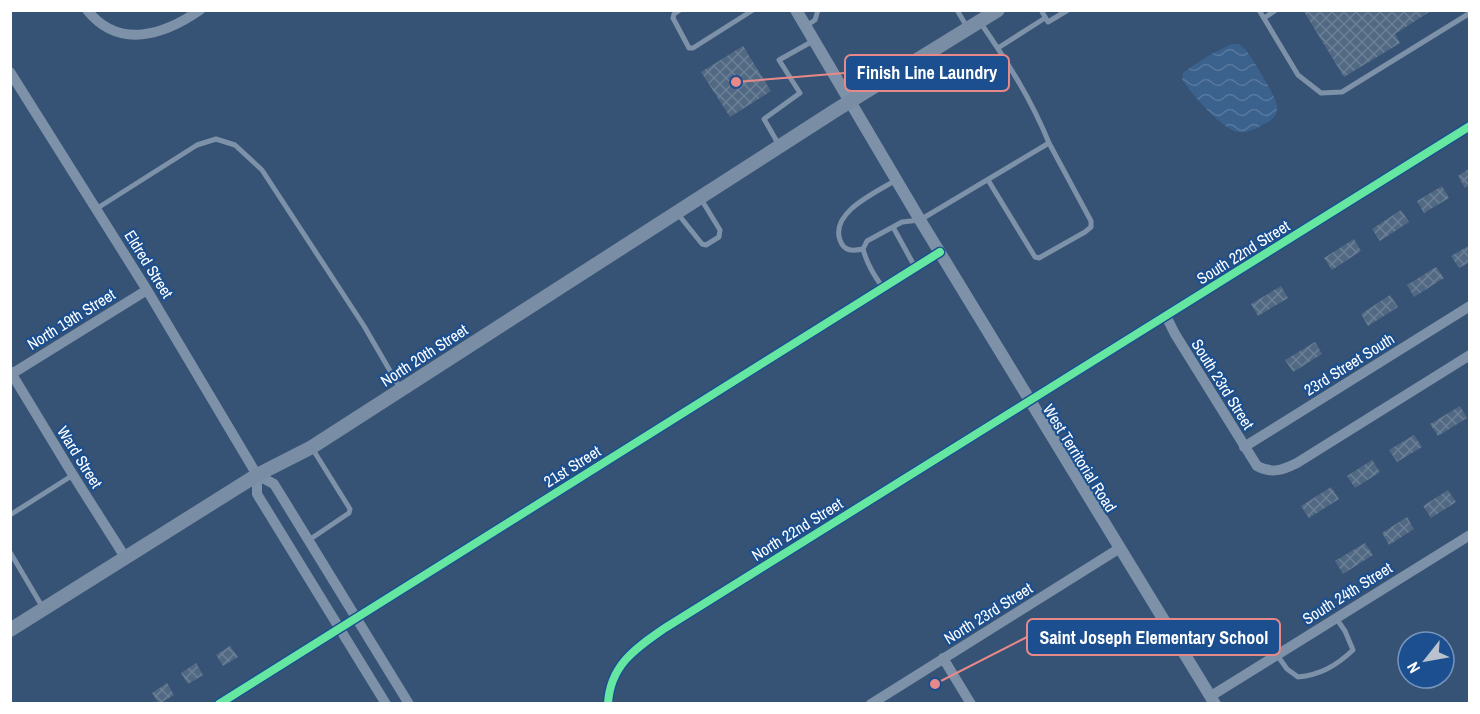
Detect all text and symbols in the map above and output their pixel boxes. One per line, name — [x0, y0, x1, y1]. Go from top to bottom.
callout: Finish Line Laundry — [845, 55, 1009, 91]
text: Finish Line Laundry — [857, 60, 998, 85]
street label: South 22nd Street — [1192, 214, 1294, 289]
street label: Eldred Street — [119, 226, 179, 303]
street label: North 19th Street — [23, 283, 119, 355]
street label: North 20th Street — [376, 318, 472, 391]
street label: 23rd Street South — [1300, 327, 1398, 401]
street label: South 23rd Street — [1186, 335, 1260, 434]
street label: West Territorial Road — [1038, 400, 1122, 516]
street label: Ward Street — [52, 422, 108, 493]
street label: 21st Street — [539, 440, 605, 492]
street label: North 22nd Street — [747, 492, 847, 566]
street label: South 24th Street — [1298, 556, 1396, 629]
street label: North 23rd Street — [939, 577, 1037, 649]
callout: Saint Joseph Elementary School — [1027, 619, 1280, 655]
text: Saint Joseph Elementary School — [1040, 625, 1268, 650]
north arrow — [1396, 630, 1456, 690]
text: N — [1401, 658, 1425, 677]

